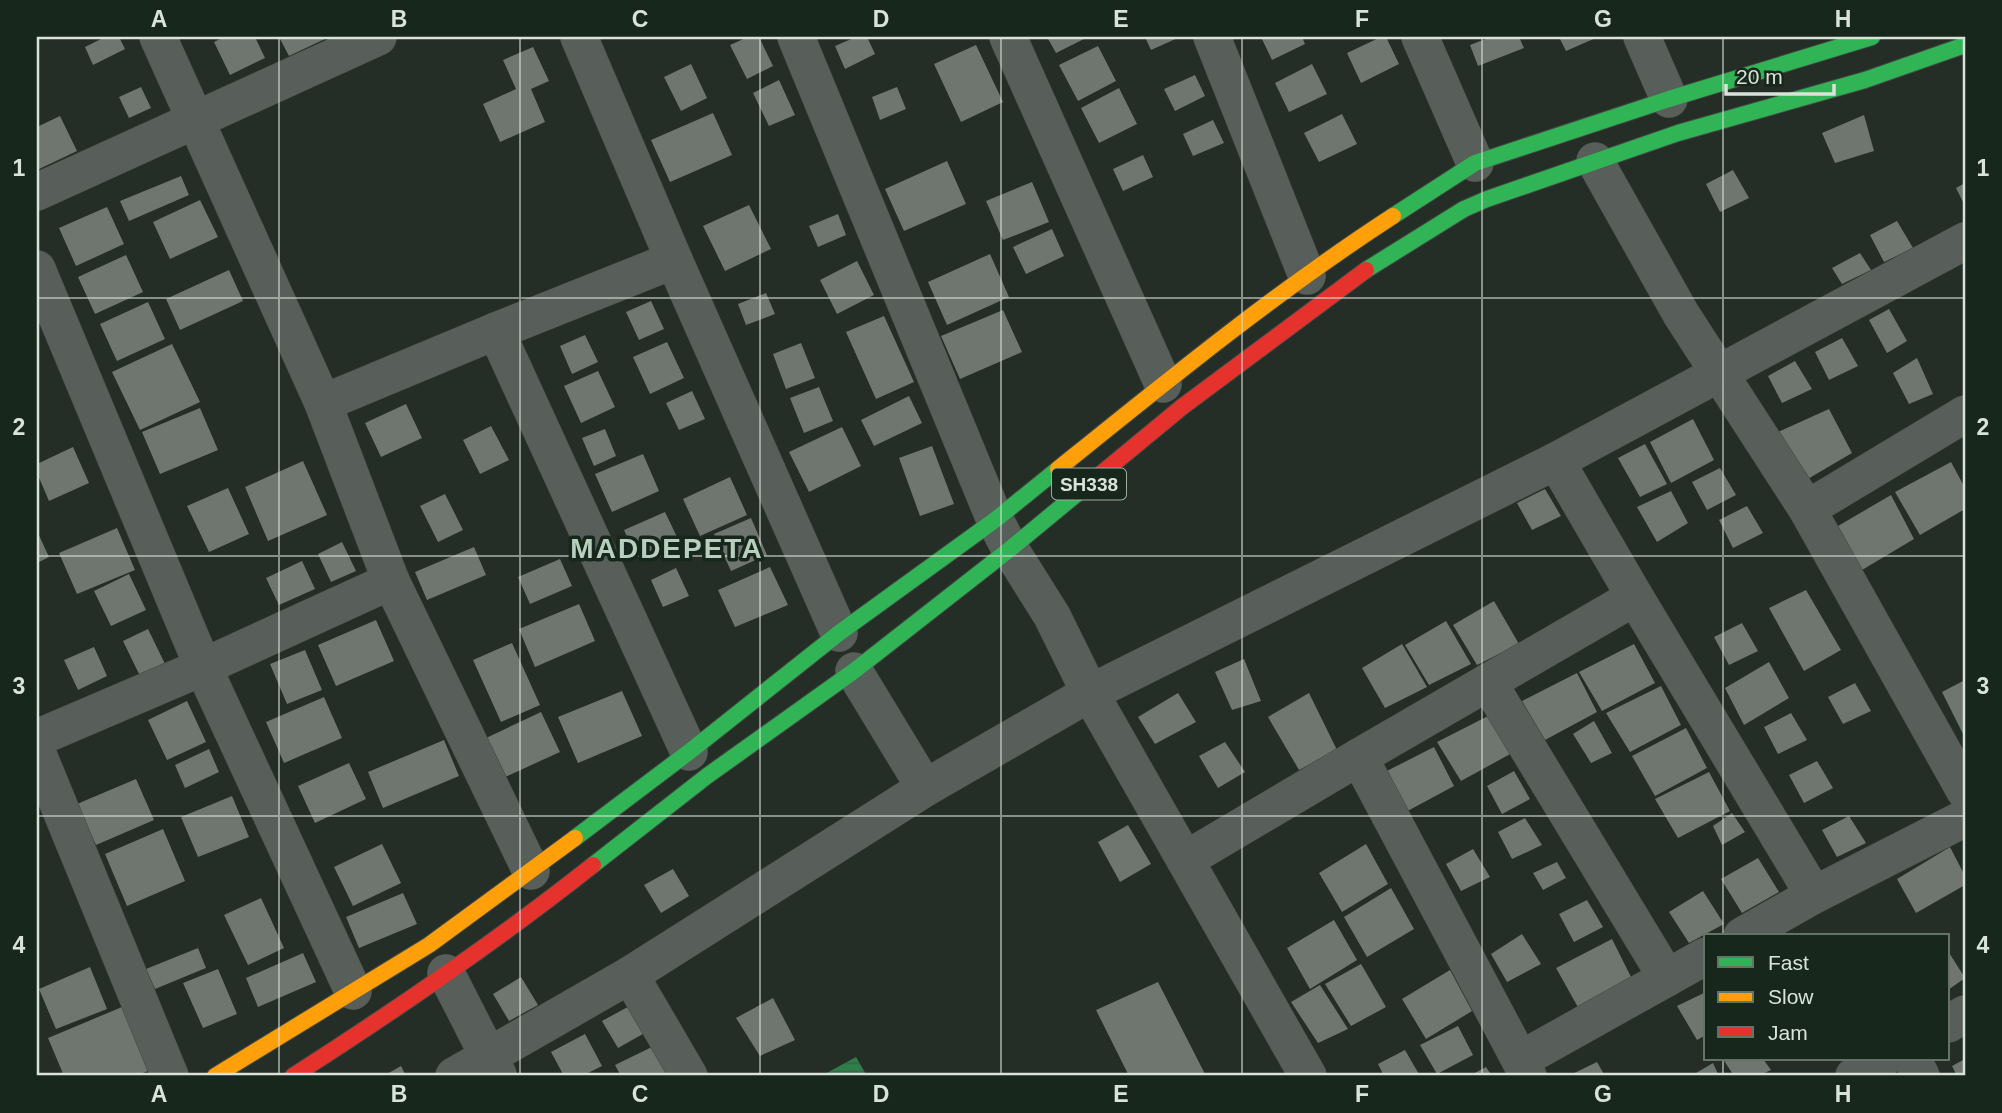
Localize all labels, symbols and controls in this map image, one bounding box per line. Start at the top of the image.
text: A [151,6,167,32]
text: B [391,6,407,32]
text: C [632,6,648,32]
text: D [873,6,889,32]
text: E [1113,6,1129,32]
text: F [1355,6,1369,32]
text: G [1594,6,1612,32]
text: H [1835,6,1851,32]
scale bar [1726,52,1834,96]
text: 20 m [1736,65,1783,88]
text: 1 [13,155,26,181]
text: 1 [1977,155,1990,181]
text: 2 [13,414,25,440]
text: 2 [1977,414,1989,440]
road number: SH338 [1052,468,1126,499]
district label: MADDEPETA [570,533,764,564]
text: 3 [13,673,25,699]
text: 3 [1977,673,1989,699]
text: 4 [13,932,26,958]
text: 4 [1977,932,1990,958]
legend [1704,934,1950,1060]
text: Fast [1768,951,1809,974]
text: Slow [1768,985,1814,1008]
text: Jam [1768,1021,1808,1044]
text: A [151,1081,167,1107]
text: B [391,1081,407,1107]
text: C [632,1081,648,1107]
text: D [873,1081,889,1107]
text: E [1113,1081,1129,1107]
text: F [1355,1081,1369,1107]
text: G [1594,1081,1612,1107]
text: H [1835,1081,1851,1107]

